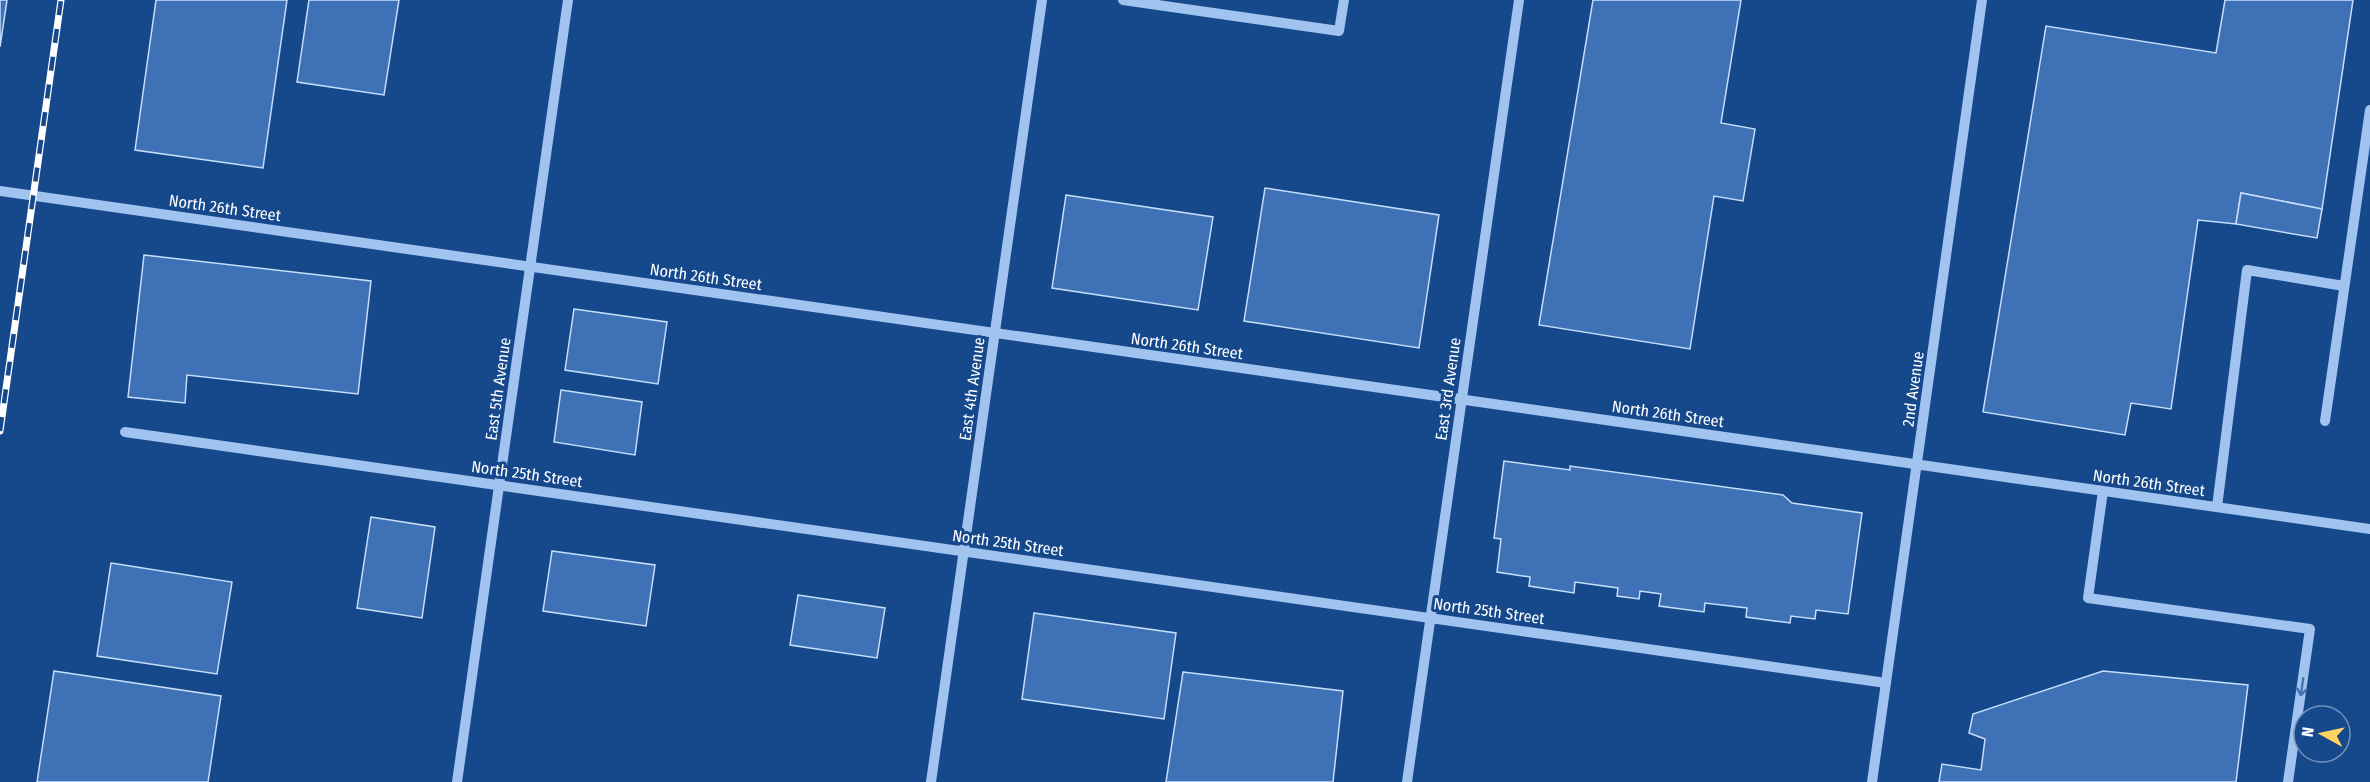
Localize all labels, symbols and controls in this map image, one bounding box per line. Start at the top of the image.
street label: North 26th Street [168,191,283,225]
street label: North 26th Street [649,260,764,294]
street label: North 26th Street [1130,329,1245,363]
street label: East 5th Avenue [481,336,515,442]
street label: East 4th Avenue [955,336,989,442]
street label: East 3rd Avenue [1431,336,1465,442]
street label: 2nd Avenue [1898,350,1928,428]
street label: North 26th Street [1611,397,1726,431]
street label: North 25th Street [470,457,585,491]
street label: North 26th Street [2092,466,2207,500]
street label: North 25th Street [951,526,1066,560]
street label: North 25th Street [1432,594,1547,628]
one-way arrow [2296,676,2307,696]
north arrow [2292,704,2352,764]
text: N [2298,726,2318,738]

